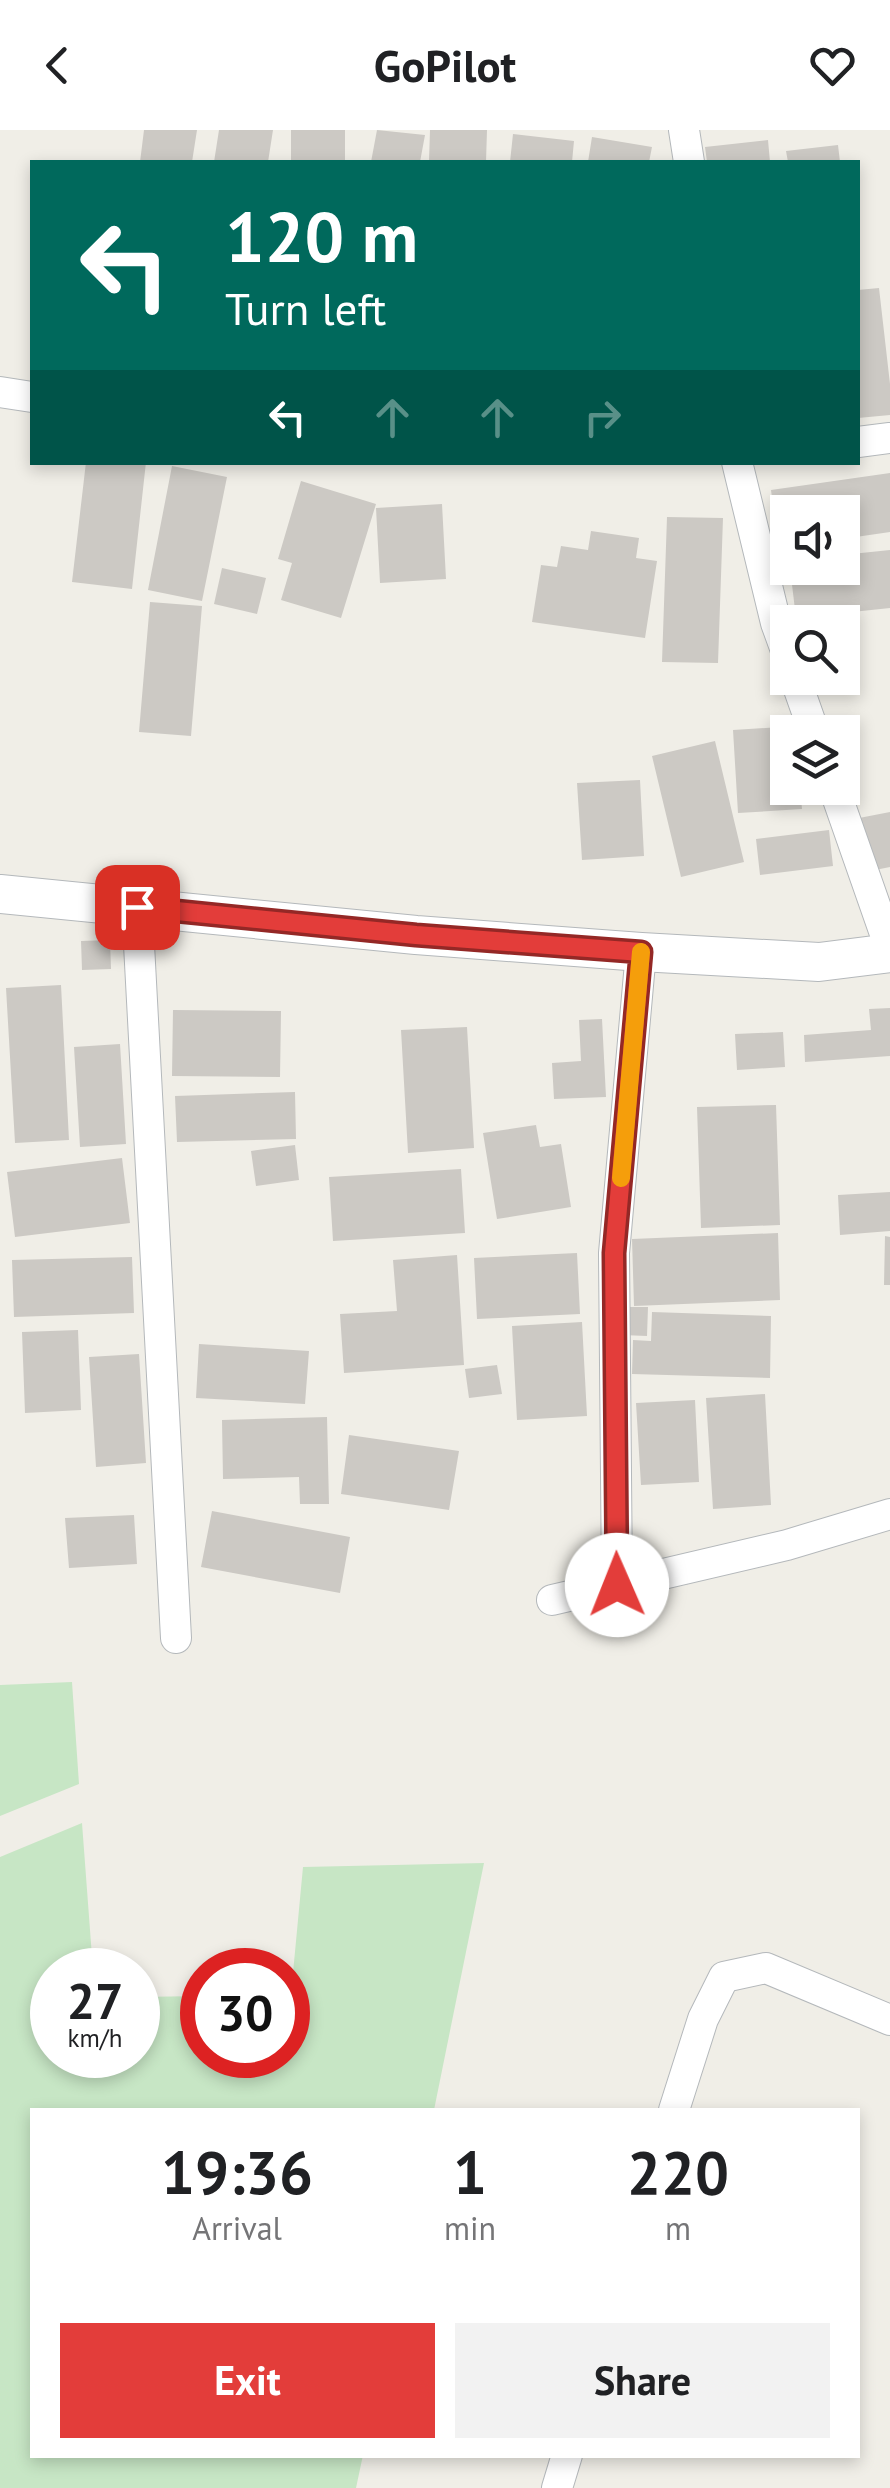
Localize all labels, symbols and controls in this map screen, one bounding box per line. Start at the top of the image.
text: GoPilot [374,36,516,94]
icon: back [30,38,85,93]
icon: heart [805,38,860,93]
text: 120 m [225,191,418,281]
icon: left [60,200,190,330]
text: Turn left [225,279,386,337]
icon: left [260,390,315,445]
icon: ahead [365,390,420,445]
icon: ahead [470,390,525,445]
icon: right [575,390,630,445]
map controls [770,495,860,805]
button: sound [770,495,860,585]
button: search [770,605,860,695]
button: layers [770,715,860,805]
pin [95,865,180,950]
icon: arrive [110,880,165,935]
position arrow [565,1533,669,1637]
speed limit sign: 30 [180,1948,310,2078]
text: 27 [67,1968,123,2033]
text: km/h [68,2022,122,2054]
text: 19:36 [161,2133,313,2211]
text: 1 [453,2133,487,2211]
text: 220 [627,2133,729,2211]
text: Arrival [192,2207,282,2249]
text: min [444,2207,496,2249]
text: m [665,2207,691,2249]
button: Exit [60,2323,435,2438]
button: Share [455,2323,830,2438]

